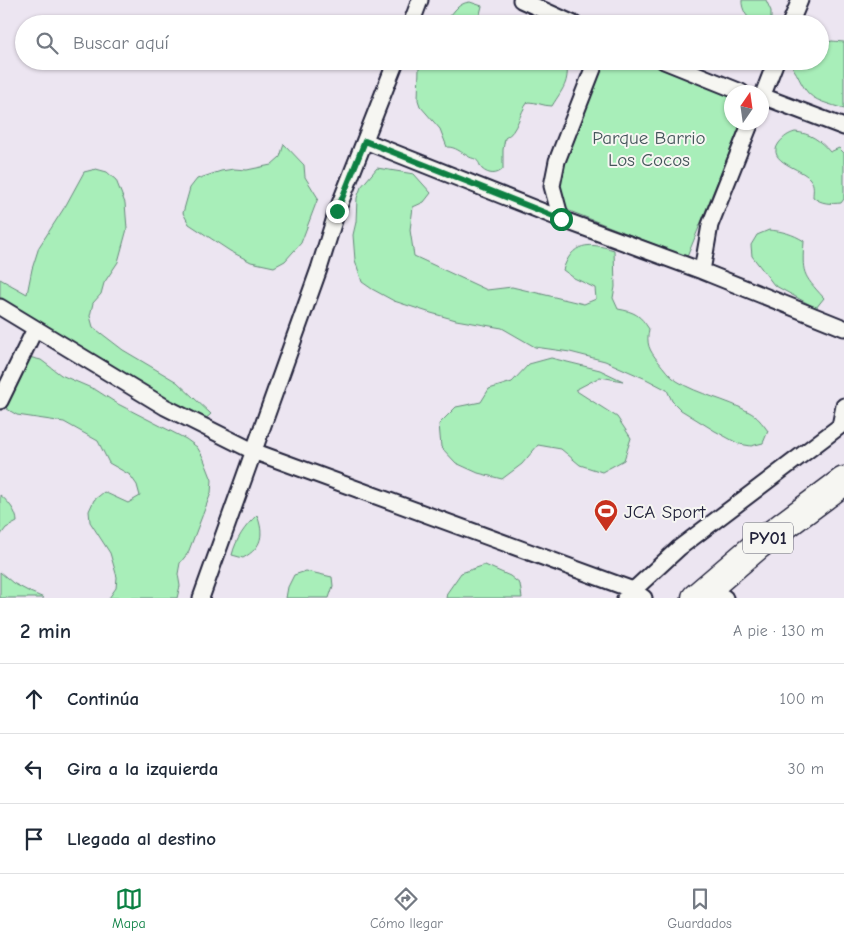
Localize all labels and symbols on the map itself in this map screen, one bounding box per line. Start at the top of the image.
north arrow [724,85,769,130]
park label: Parque Barrio Los Cocos [592,127,706,171]
route end [326,200,349,223]
route start [550,208,573,231]
sports icon: JCA Sport [593,498,619,532]
place label: JCA Sport [624,501,706,523]
road number: PY01 [743,522,793,554]

